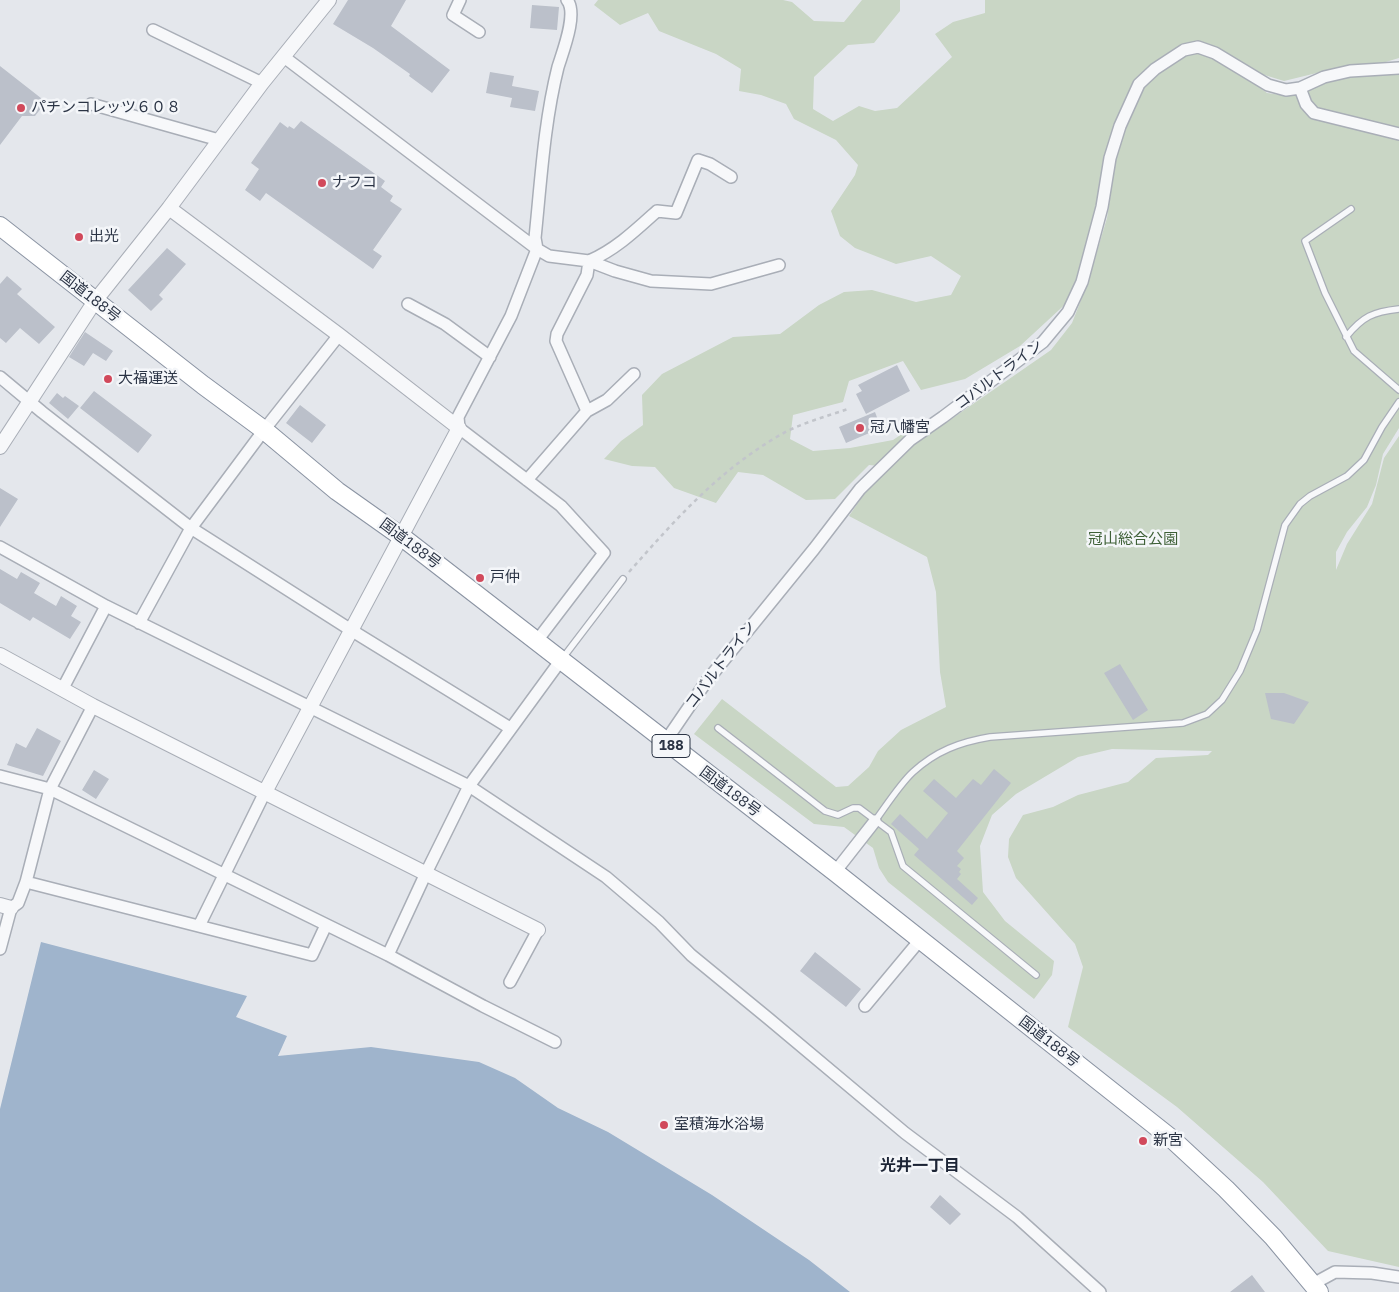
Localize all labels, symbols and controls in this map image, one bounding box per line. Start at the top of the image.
place label: パチンコレッツ６０８ [31,99,181,117]
marker: パチンコレッツ６０８ [15,102,27,114]
place label: ナフコ [332,174,377,192]
marker: ナフコ [316,177,328,189]
place label: 出光 [89,228,119,246]
marker: 出光 [73,231,85,243]
street label: 国道188号 [56,268,124,326]
street label: コバルトライン [952,336,1046,414]
place label: 大福運送 [118,370,178,388]
marker: 大福運送 [102,373,114,385]
place label: 冠八幡宮 [870,419,930,437]
marker: 冠八幡宮 [854,422,866,434]
street label: 国道188号 [376,515,444,573]
park label: 冠山総合公園 [1088,531,1178,549]
place label: 戸仲 [490,569,520,587]
marker: 戸仲 [474,572,486,584]
street label: コバルトライン [682,618,760,712]
road number: 188 [652,734,690,758]
street label: 国道188号 [696,763,764,821]
street label: 国道188号 [1015,1013,1083,1071]
place label: 室積海水浴場 [674,1116,764,1134]
marker: 室積海水浴場 [658,1119,670,1131]
place label: 新宮 [1153,1132,1183,1150]
marker: 新宮 [1137,1135,1149,1147]
district label: 光井一丁目 [880,1156,960,1176]

